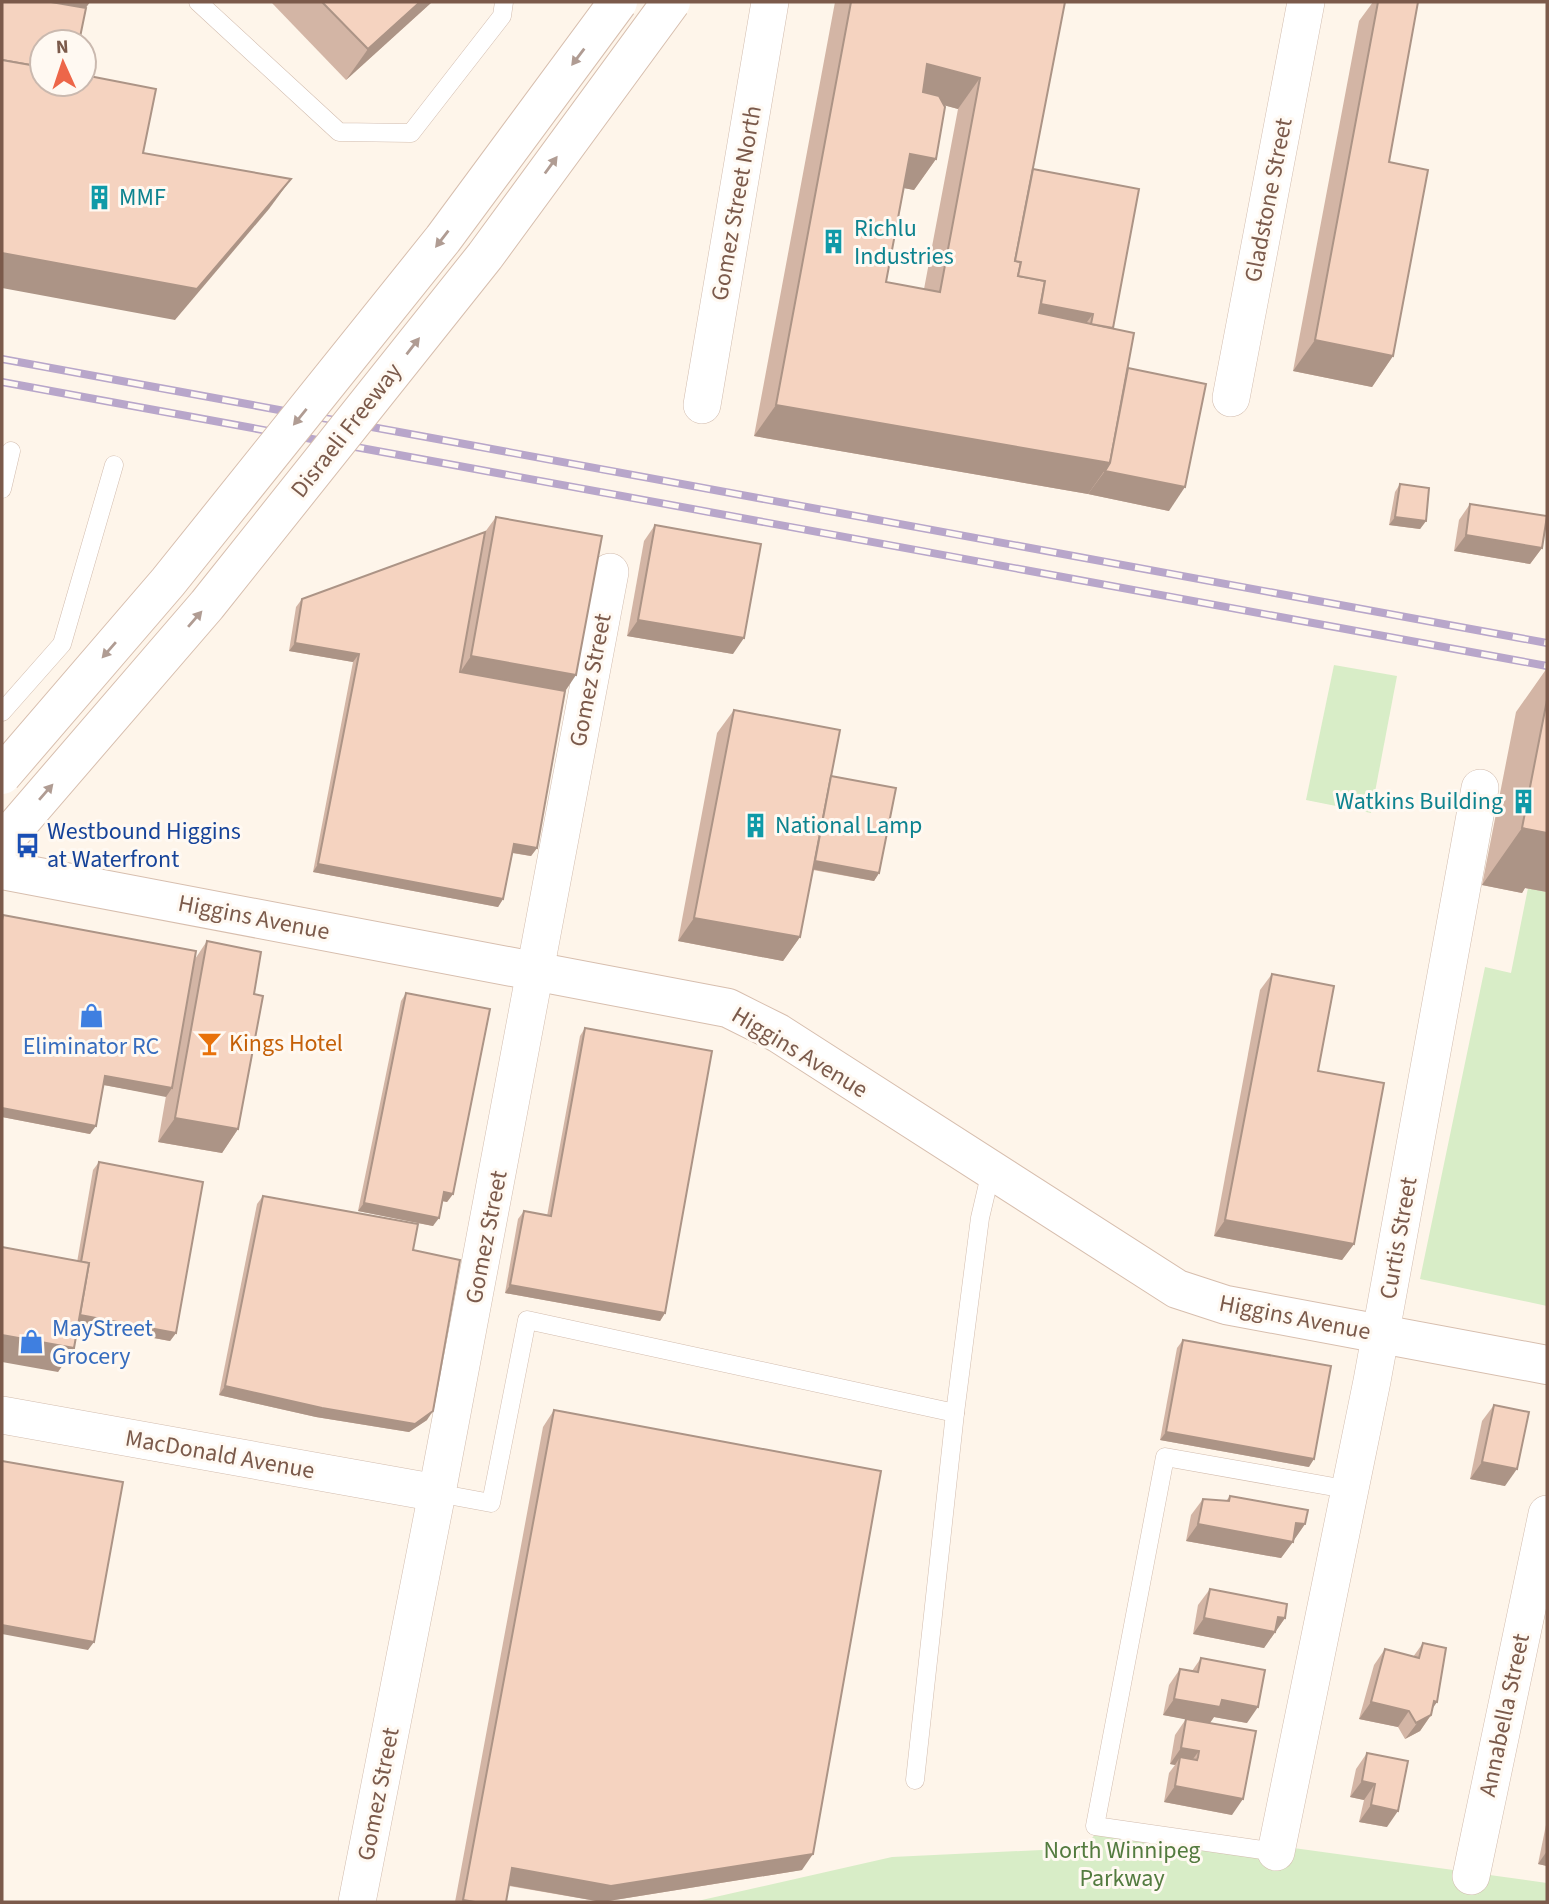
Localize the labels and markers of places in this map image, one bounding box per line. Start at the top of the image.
place label: MMF [119,180,166,215]
building icon: MMF [85,183,113,211]
place label: Richlu Industries [854,211,954,274]
building icon: Richlu Industries [820,228,848,256]
place label: Watkins Building [1335,784,1503,819]
building icon: Watkins Building [1509,787,1537,815]
place label: National Lamp [775,808,922,843]
building icon: National Lamp [741,811,769,839]
place label: Westbound Higgins at Waterfront [47,814,241,877]
bus stop icon: Westbound Higgins at Waterfront [13,831,41,859]
shop icon: Eliminator RC [77,1001,105,1029]
place label: Kings Hotel [229,1026,343,1061]
place label: Eliminator RC [23,1029,159,1064]
bar icon: Kings Hotel [195,1029,223,1057]
place label: MayStreet Grocery [52,1311,153,1374]
shop icon: MayStreet Grocery [18,1328,46,1356]

